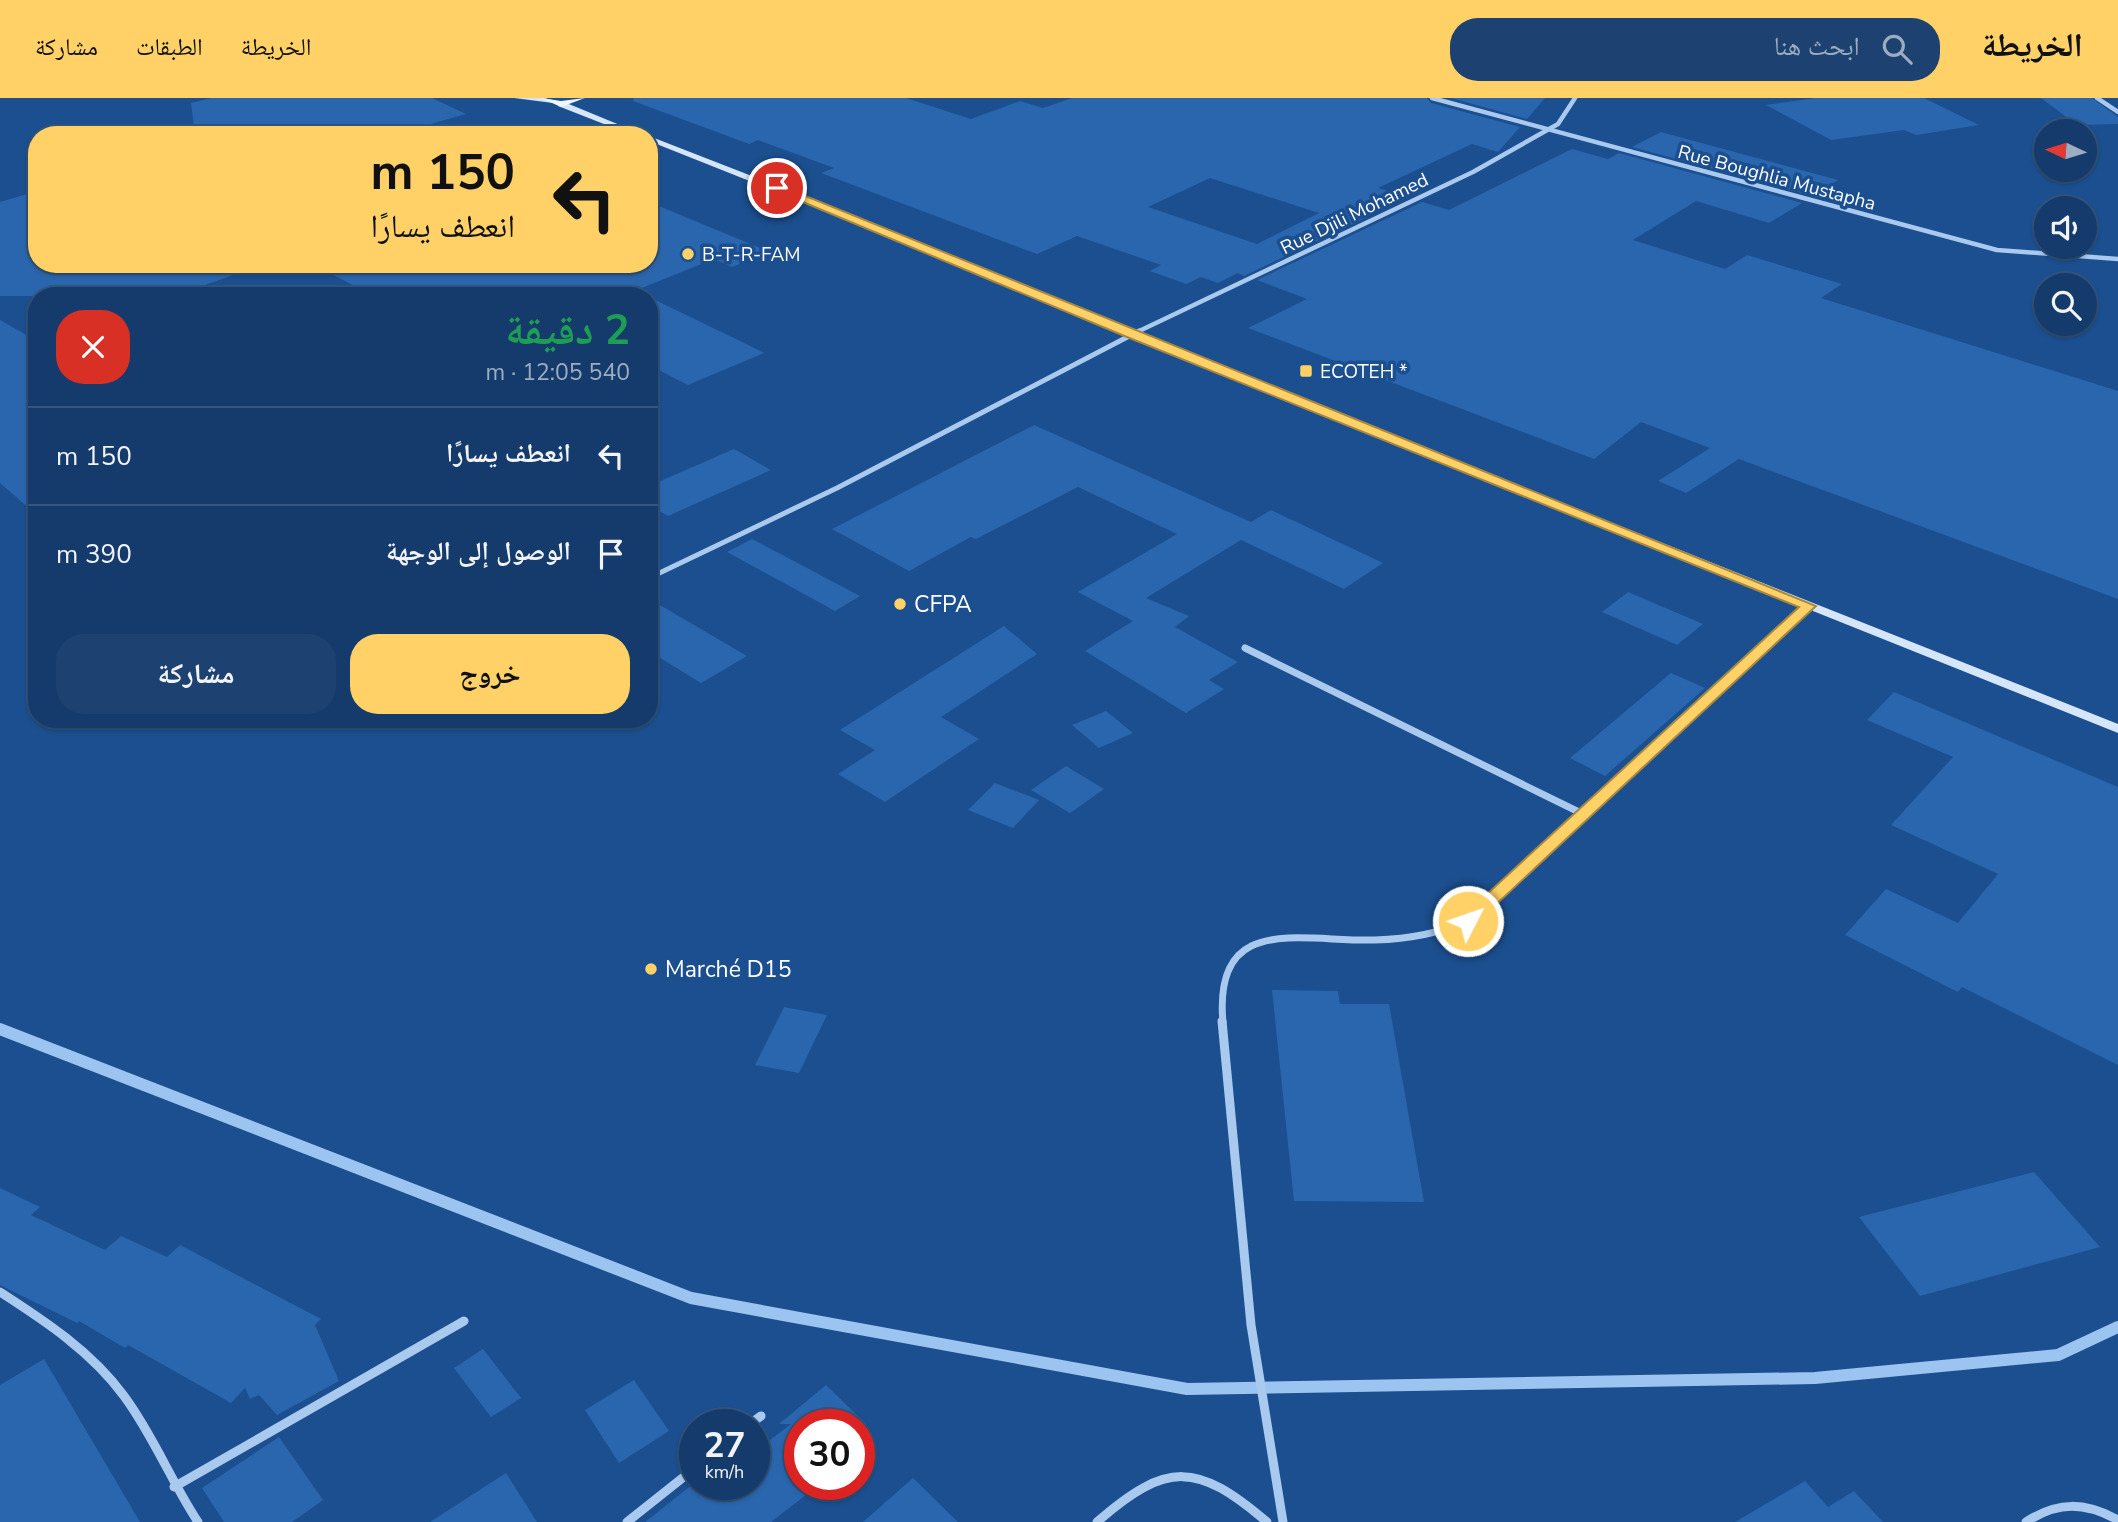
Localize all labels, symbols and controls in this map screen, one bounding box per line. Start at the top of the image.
search box [1450,18,1940,81]
text: الخريطة [1982,23,2083,68]
text: ابحث هنا [1774,29,1860,64]
icon: search [1878,30,1916,68]
text: مشاركة [35,31,98,63]
text: الطبقات [136,31,203,63]
text: الخريطة [241,31,311,63]
north arrow [2034,119,2096,182]
map controls [2034,119,2097,336]
text: 150 m [371,139,515,206]
street label: Rue Boughlia Mustapha [1675,139,1879,217]
icon: left [539,154,630,245]
pin [747,158,807,218]
street label: Rue Djili Mohamed [1276,167,1433,261]
icon: arrive [758,169,796,207]
button: sound [2034,196,2097,259]
text: انعطف يسارًا [371,205,515,248]
place label: B-T-R-FAM [702,242,801,268]
marker: B-T-R-FAM [680,246,696,262]
button: search [2034,273,2097,336]
text: 2 دقيقة [505,302,630,359]
button: close [56,310,130,384]
text: 540 m · 12:05 [485,357,630,388]
place label: ECOTEH * [1320,359,1408,385]
marker: ECOTEH * [1298,363,1314,379]
text: انعطف يسارًا [446,436,571,471]
icon: left [592,437,630,475]
text: 150 m [56,439,132,474]
text: الوصول إلى الوجهة [386,534,571,569]
icon: arrive [592,535,630,573]
text: 390 m [56,537,132,572]
place label: CFPA [914,589,972,620]
marker: CFPA [892,596,908,612]
button: مشاركة [56,634,336,714]
button: خروج [350,634,630,714]
position arrow [1431,884,1505,958]
place label: Marché D15 [665,954,791,985]
marker: Marché D15 [643,961,659,977]
speed limit sign: 30 [784,1409,875,1500]
text: 27 [703,1422,746,1469]
text: km/h [705,1460,744,1484]

